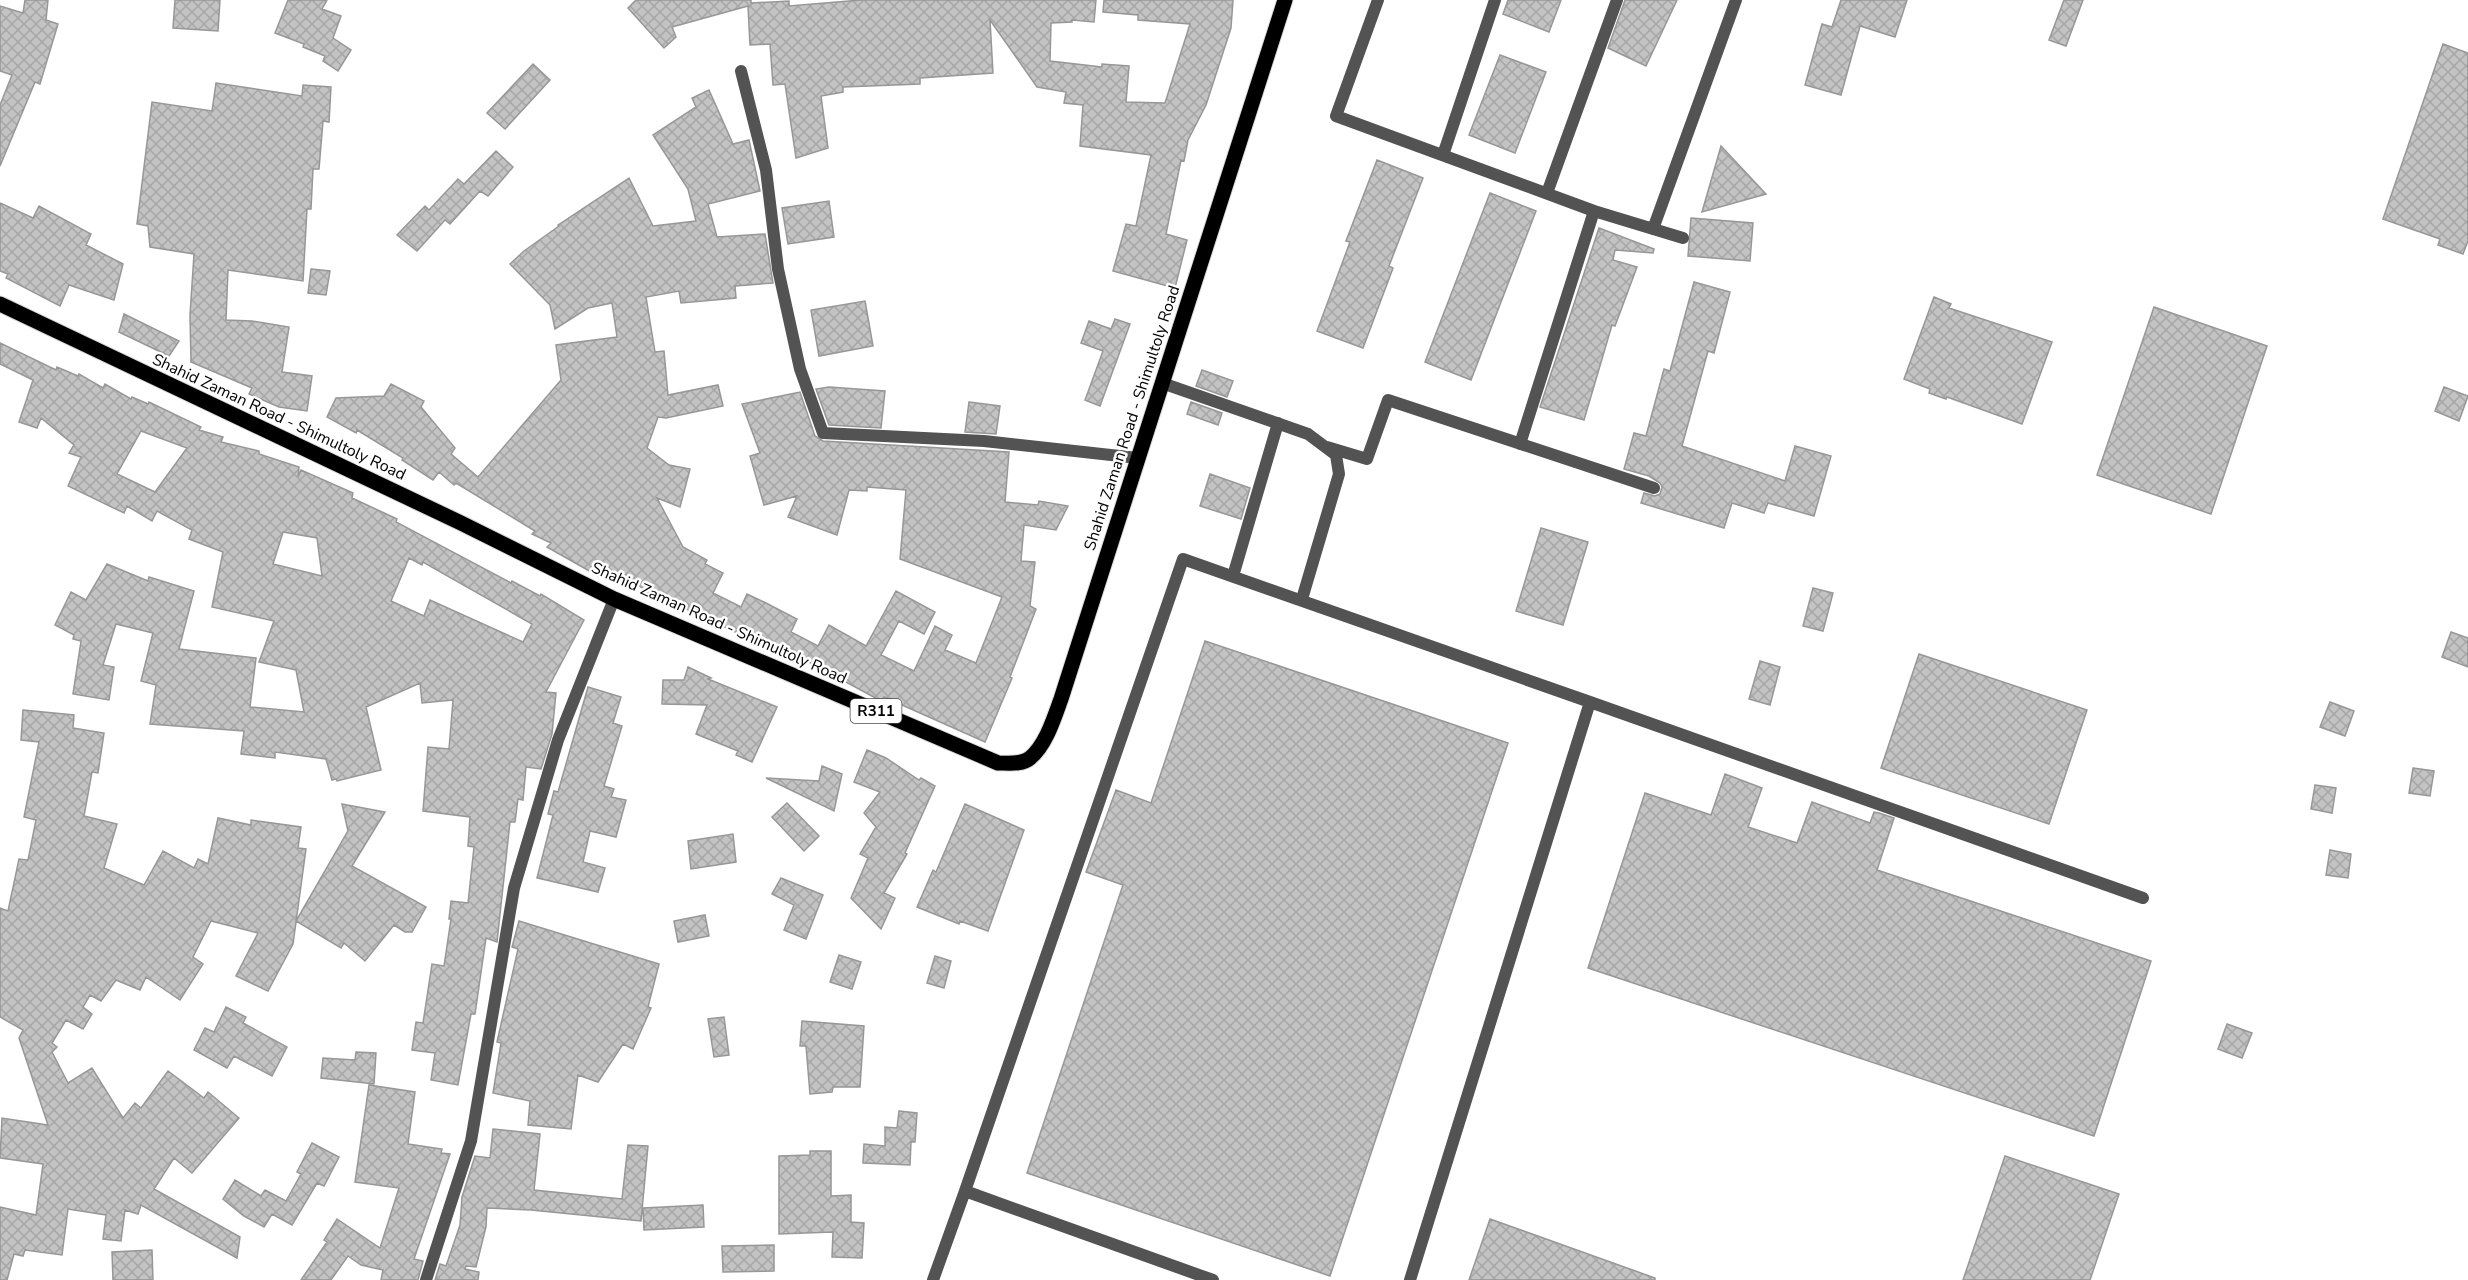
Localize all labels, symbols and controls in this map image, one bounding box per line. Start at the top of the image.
street label: Shahid Zaman Road - Shimultoly Road [1079,283,1185,553]
street label: Shahid Zaman Road - Shimultoly Road [149,348,409,486]
street label: Shahid Zaman Road - Shimultoly Road [588,557,850,689]
road number: R311 [850,699,902,723]

